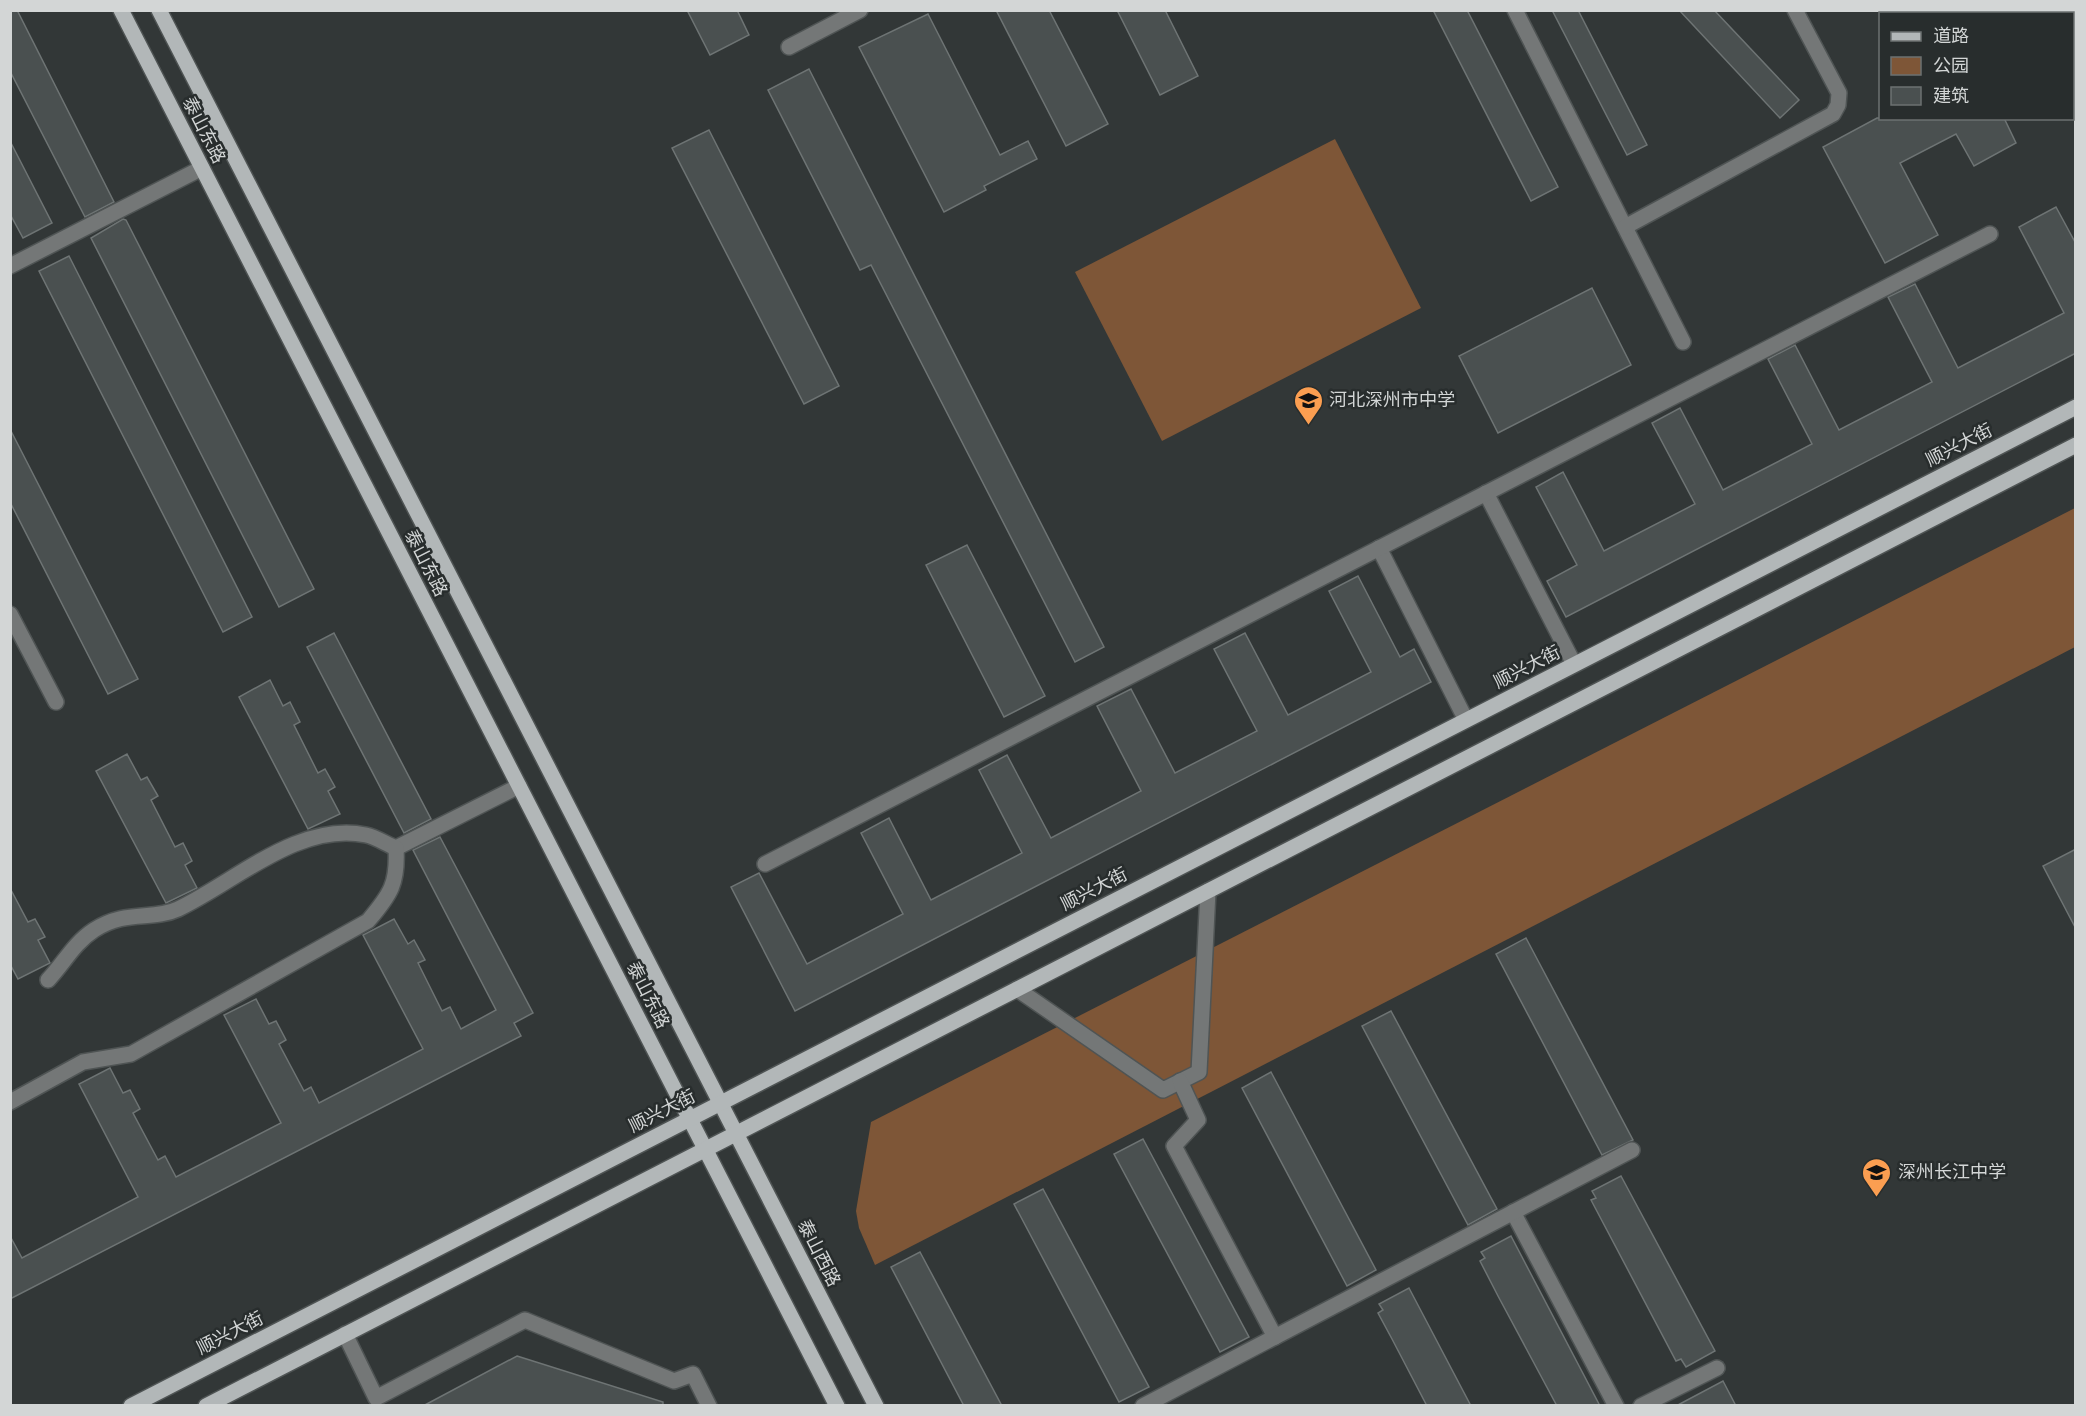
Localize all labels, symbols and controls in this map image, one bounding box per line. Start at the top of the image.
legend [1879,12,2074,120]
text: 道路 [1933,25,1969,47]
text: 公园 [1933,55,1969,77]
text: 建筑 [1933,85,1969,107]
street label: 泰山东路 [178,93,230,167]
school or university icon: 河北深州市中学 [1292,384,1324,426]
place label: 河北深州市中学 [1329,389,1455,411]
street label: 顺兴大街 [1922,419,1996,471]
street label: 泰山东路 [400,526,452,600]
street label: 顺兴大街 [1490,641,1564,693]
street label: 顺兴大街 [1057,863,1131,915]
street label: 泰山东路 [622,958,674,1032]
street label: 顺兴大街 [625,1085,699,1137]
school or university icon: 深州长江中学 [1861,1156,1893,1198]
place label: 深州长江中学 [1898,1161,2006,1183]
street label: 泰山西路 [793,1216,845,1290]
street label: 顺兴大街 [193,1307,267,1359]

